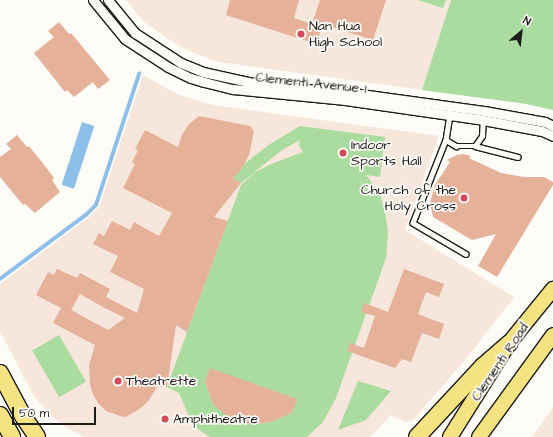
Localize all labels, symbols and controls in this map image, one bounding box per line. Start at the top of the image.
north arrow [501,12,541,52]
text: N [520,13,533,29]
place label: Nan Hua High School [309,18,382,50]
marker: Nan Hua High School [296,29,306,39]
street label: Clementi Avenue 1 [255,69,367,97]
place label: Indoor Sports Hall [351,137,422,170]
marker: Indoor Sports Hall [338,148,348,158]
place label: Church of the Holy Cross [361,182,456,214]
marker: Church of the Holy Cross [459,193,469,203]
street label: Clementi Road [468,320,532,404]
place label: Theatrette [126,373,196,389]
marker: Theatrette [113,376,123,386]
scale bar [14,399,98,425]
text: 50 m [19,405,49,422]
place label: Amphitheatre [173,411,258,427]
marker: Amphitheatre [160,414,170,424]

